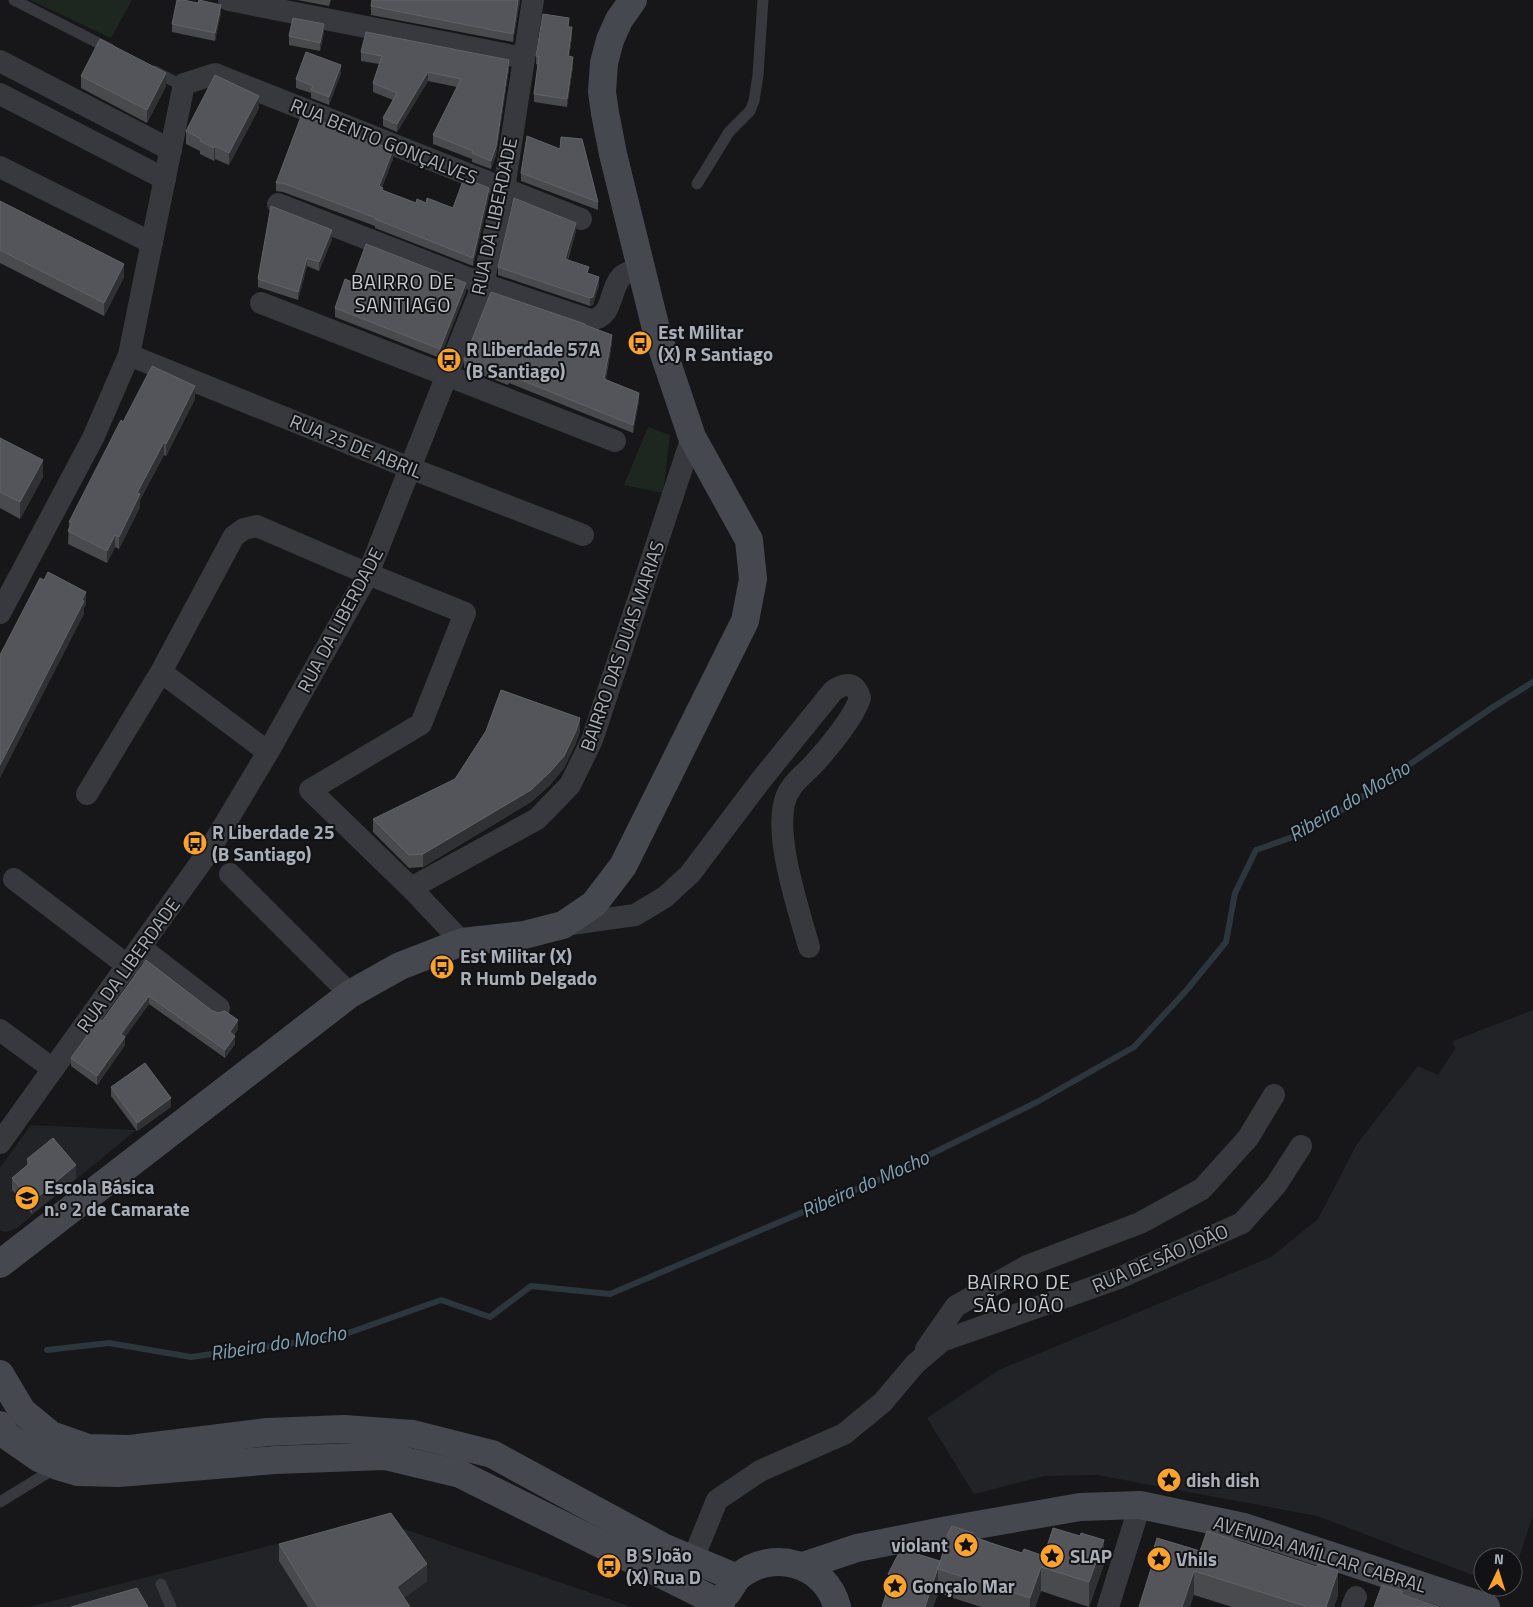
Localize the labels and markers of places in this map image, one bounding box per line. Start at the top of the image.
place label: Est Militar (X) R Santiago [658,317,773,368]
bus stop icon: Est Militar (X) R Santiago [627,330,653,356]
place label: R Liberdade 57A (B Santiago) [466,334,601,385]
bus stop icon: R Liberdade 57A (B Santiago) [436,347,462,373]
place label: R Liberdade 25 (B Santiago) [212,817,335,868]
bus stop icon: R Liberdade 25 (B Santiago) [182,830,208,856]
place label: Est Militar (X) R Humb Delgado [460,941,597,992]
bus stop icon: Est Militar (X) R Humb Delgado [429,954,455,980]
place label: Escola Básica n.º 2 de Camarate [44,1172,190,1223]
school or university icon: Escola Básica n.º 2 de Camarate [14,1185,40,1211]
place label: dish dish [1186,1465,1260,1494]
place icon: dish dish [1156,1467,1182,1493]
place label: violant [891,1530,948,1559]
place icon: violant [953,1532,979,1558]
place label: B S João (X) Rua D [626,1540,701,1591]
place label: SLAP [1070,1541,1112,1570]
place icon: SLAP [1039,1543,1065,1569]
place label: Vhils [1176,1544,1217,1573]
place icon: Vhils [1146,1546,1172,1572]
bus stop icon: B S João (X) Rua D [596,1553,622,1579]
place label: Gonçalo Mar [912,1571,1015,1600]
place icon: Gonçalo Mar [882,1573,908,1599]

